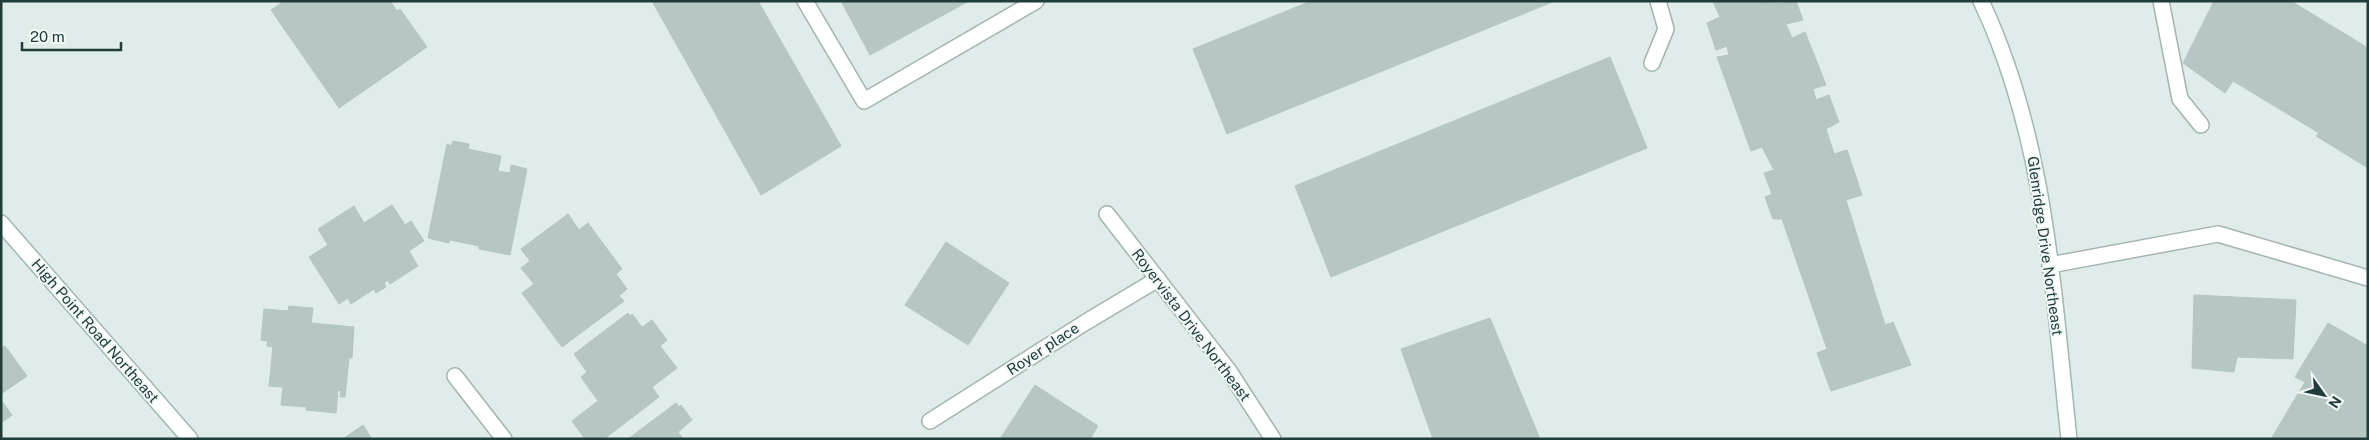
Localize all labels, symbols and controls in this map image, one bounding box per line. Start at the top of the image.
scale bar [22,20,121,52]
text: 20 m [30,28,65,45]
street label: Glenridge Drive Northeast [2024,155,2067,337]
street label: Royervista Drive Northeast [1129,245,1254,404]
street label: High Point Road Northeast [28,255,163,406]
street label: Royer place [1004,319,1082,378]
north arrow [2299,370,2349,420]
text: N [2325,393,2345,411]

